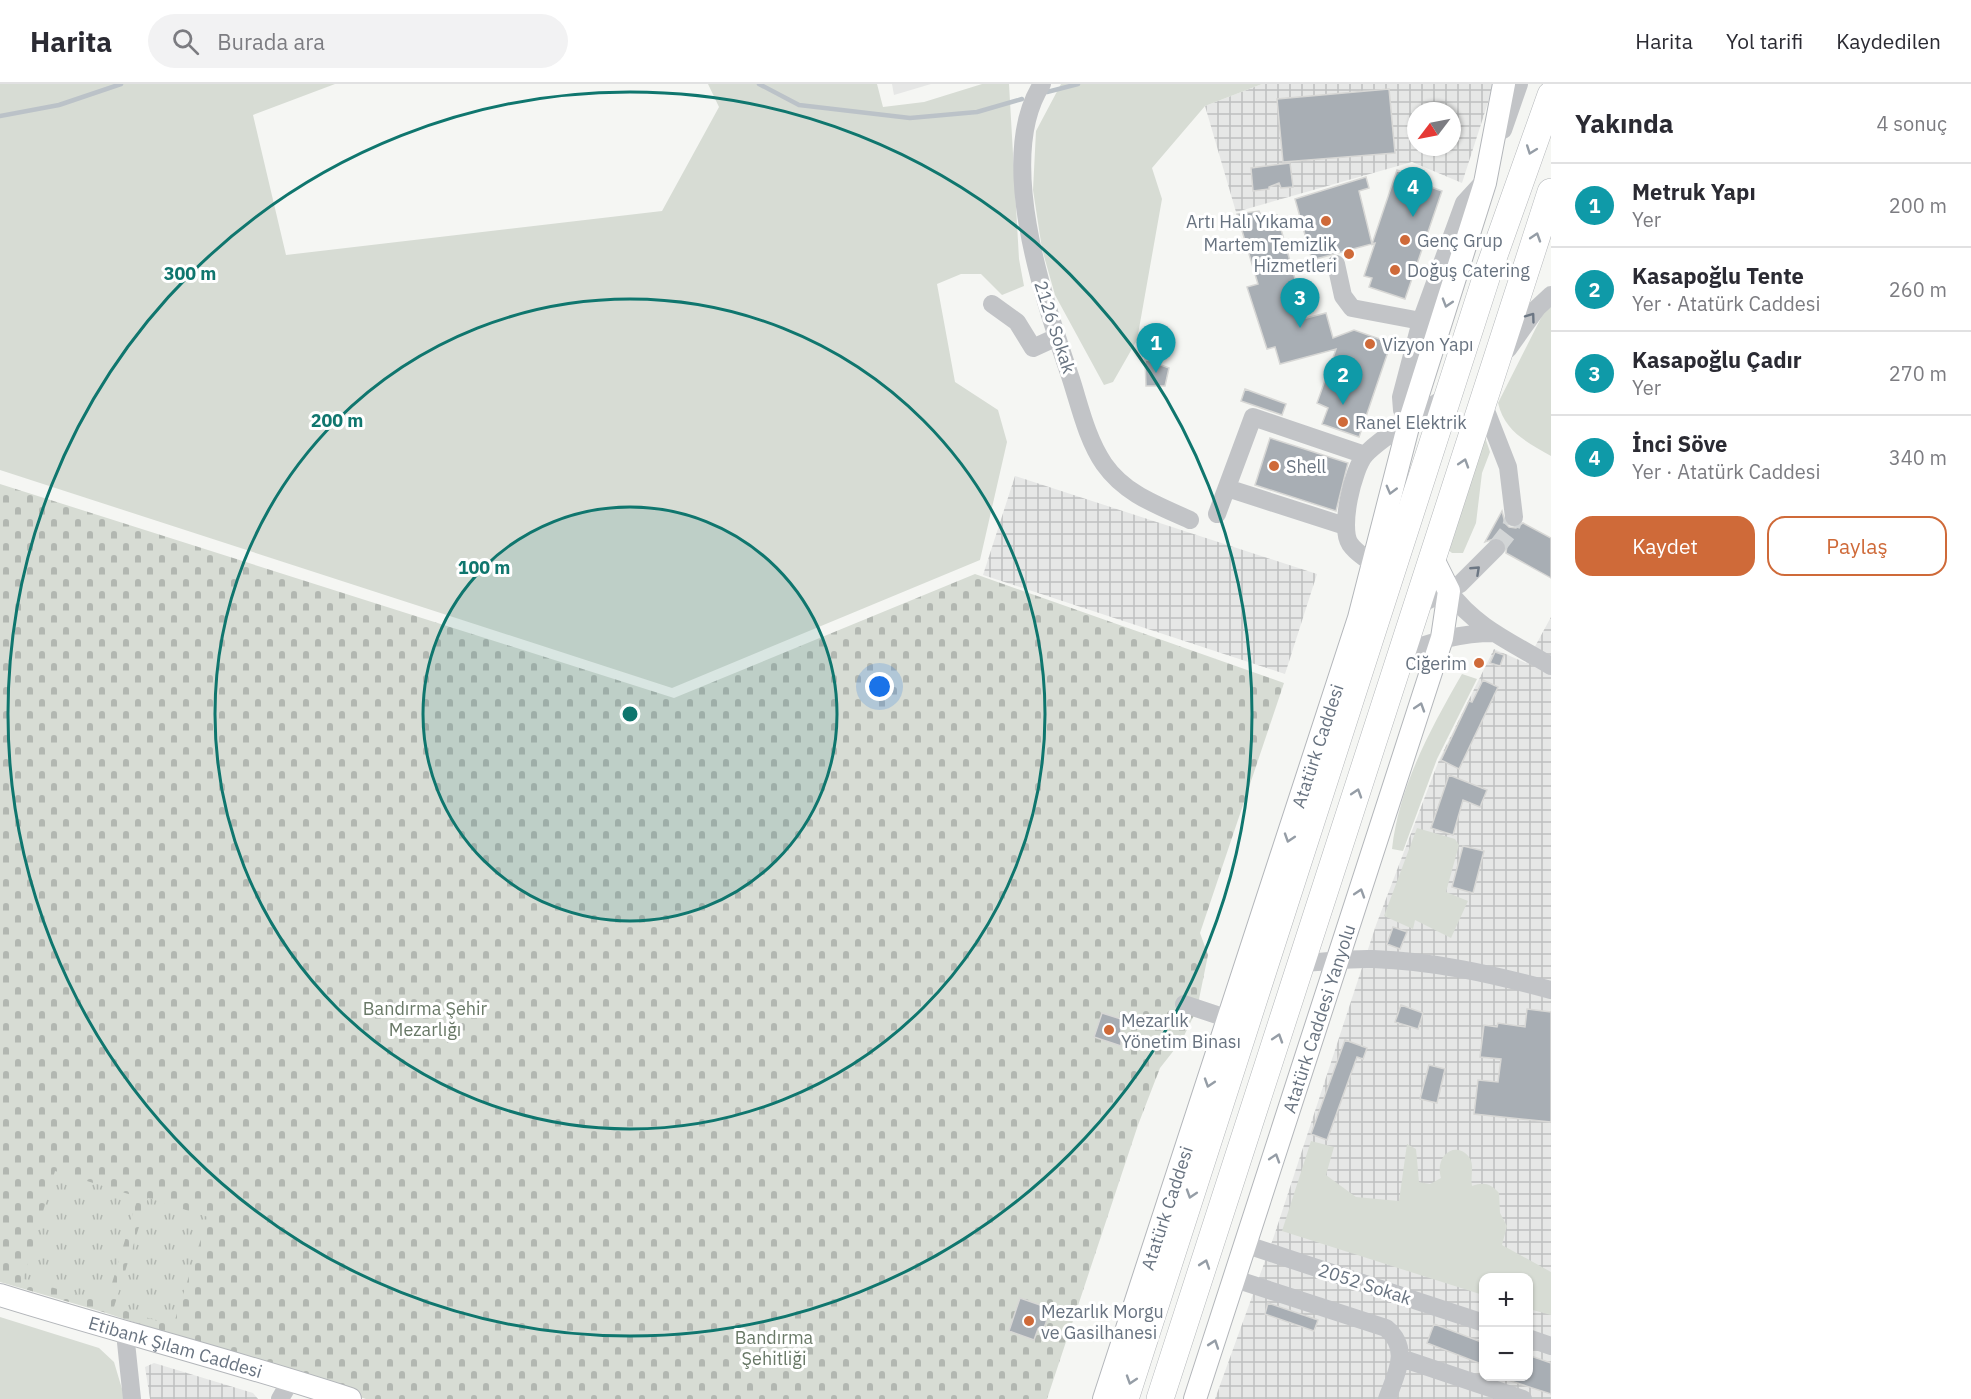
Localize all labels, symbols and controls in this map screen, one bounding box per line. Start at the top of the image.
search box [148,14,568,68]
text: Harita [30,23,112,60]
icon: search [169,25,202,58]
text: Burada ara [217,27,325,56]
text: Harita [1635,27,1693,55]
text: Yol tarifi [1726,27,1803,55]
text: Kaydedilen [1836,27,1941,55]
north arrow [1407,102,1461,156]
text: Yakında [1575,106,1674,140]
text: 4 sonuç [1877,110,1947,137]
one-way arrow [1526,145,1539,155]
pin: 4 [1394,168,1432,217]
text: Metruk Yapı [1632,177,1756,206]
text: 1 [1589,192,1601,219]
text: 200 m [1889,192,1947,219]
text: Yer [1632,206,1661,233]
place label: Artı Halı Yıkama [1186,210,1314,233]
marker: Artı Halı Yıkama [1319,214,1333,228]
place label: Genç Grup [1417,229,1503,252]
one-way arrow [1529,232,1542,243]
place label: Martem Temizlik Hizmetleri [1204,233,1338,277]
marker: Genç Grup [1398,233,1412,247]
marker: Martem Temizlik Hizmetleri [1342,247,1356,261]
place label: Doğuş Catering [1407,259,1530,282]
text: Kasapoğlu Tente [1632,261,1804,290]
text: 300 m [164,262,216,285]
marker: Doğuş Catering [1388,263,1402,277]
text: 2 [1589,276,1601,303]
text: 260 m [1889,276,1947,303]
street label: 2126 Sokak [1029,278,1081,377]
pin: 3 [1280,278,1320,328]
text: Yer · Atatürk Caddesi [1632,290,1821,317]
one-way arrow [1442,297,1454,308]
one-way arrow [1524,312,1535,323]
pin: 1 [1136,324,1176,373]
place label: Vizyon Yapı [1382,333,1474,356]
marker: Vizyon Yapı [1363,337,1377,351]
text: Kasapoğlu Çadır [1632,345,1802,374]
pin: 2 [1324,356,1362,405]
text: 3 [1589,360,1601,387]
text: 270 m [1889,360,1947,387]
text: Yer [1632,374,1661,401]
text: 200 m [311,409,363,432]
place label: Ranel Elektrik [1355,411,1467,434]
marker: Ranel Elektrik [1336,415,1350,429]
text: İnci Söve [1632,429,1727,458]
text: 4 [1589,444,1601,471]
text: 340 m [1889,444,1947,471]
place label: Shell [1286,455,1326,478]
one-way arrow [1456,458,1469,469]
text: Yer · Atatürk Caddesi [1632,458,1821,485]
marker: Shell [1267,459,1281,473]
one-way arrow [1386,485,1399,495]
button: Kaydet [1575,516,1755,576]
button: Paylaş [1767,516,1947,576]
text: 100 m [458,556,510,579]
one-way arrow [1470,566,1480,577]
place label: Ciğerim [1405,652,1467,675]
marker: Ciğerim [1472,656,1486,670]
your location [865,672,894,701]
street label: Atatürk Caddesi [1286,681,1348,811]
one-way arrow [1413,702,1425,713]
centre of rings [620,704,640,724]
one-way arrow [1350,788,1363,799]
one-way arrow [1283,832,1296,843]
one-way arrow [1353,888,1366,899]
street label: Atatürk Caddesi Yanyolu [1277,921,1360,1116]
park label: Bandırma Şehir Mezarlığı [363,997,488,1041]
place label: Mezarlık Yönetim Binası [1121,1009,1241,1053]
marker: Mezarlık Yönetim Binası [1102,1023,1116,1037]
one-way arrow [1271,1033,1283,1044]
one-way arrow [1203,1077,1216,1088]
street label: Atatürk Caddesi [1135,1143,1197,1273]
one-way arrow [1268,1153,1280,1164]
one-way arrow [1186,1188,1198,1199]
street label: 2052 Sokak [1316,1258,1415,1310]
one-way arrow [1198,1259,1211,1270]
map controls [1479,1273,1533,1381]
button: + [1479,1273,1533,1327]
place label: Mezarlık Morgu ve Gasilhanesi [1041,1300,1164,1344]
street label: Etibank Şılam Caddesi [86,1311,265,1383]
marker: Mezarlık Morgu ve Gasilhanesi [1022,1314,1036,1328]
park label: Bandırma Şehitliği [735,1326,814,1370]
button: − [1479,1327,1533,1381]
one-way arrow [1206,1339,1219,1350]
one-way arrow [1126,1374,1138,1385]

